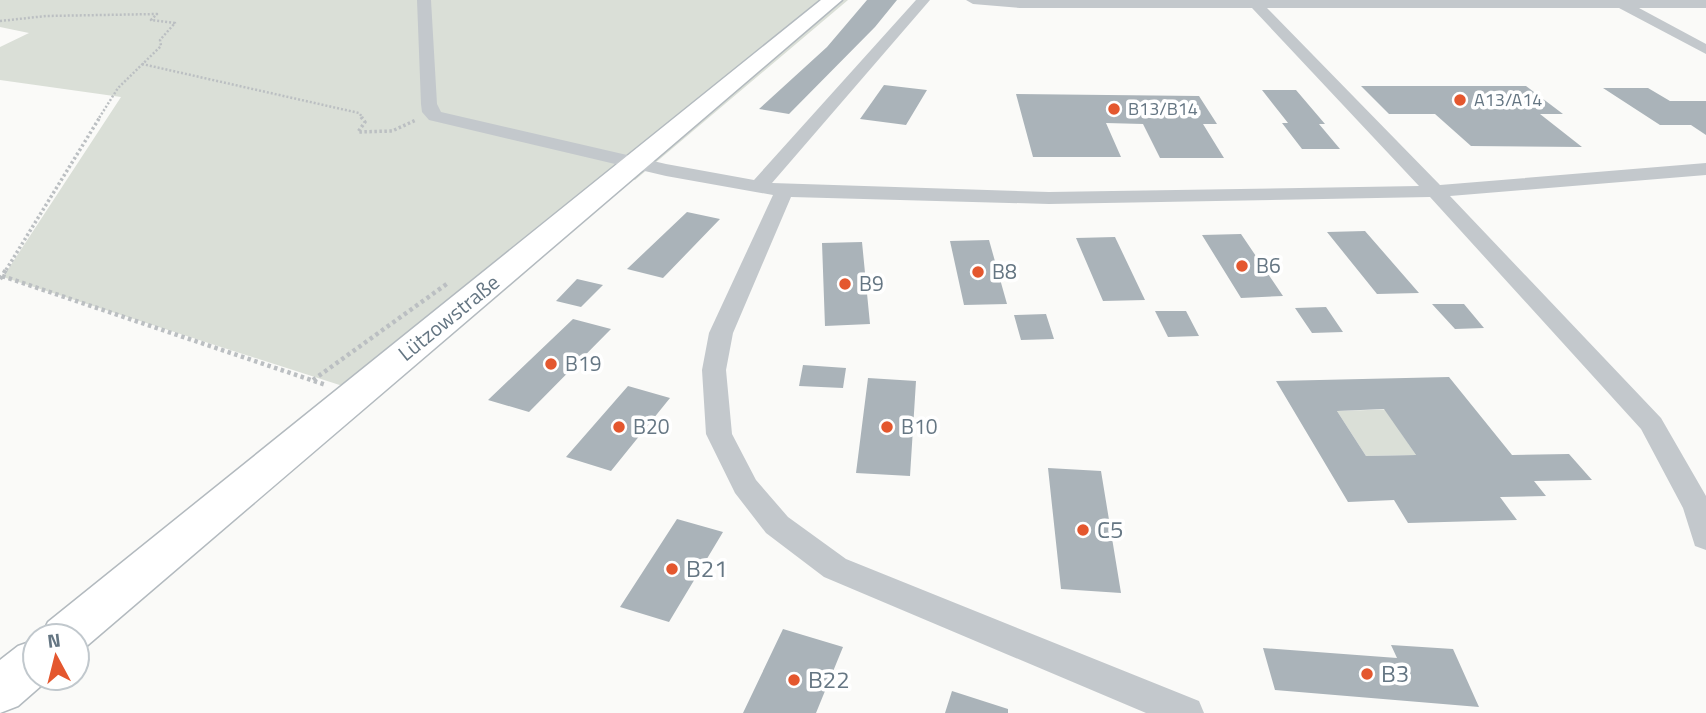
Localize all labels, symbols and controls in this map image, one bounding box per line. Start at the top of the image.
place label: A13/A14 [1474,86,1542,113]
marker: A13/A14 [1452,92,1468,108]
place label: B13/B14 [1128,95,1198,122]
marker: B13/B14 [1106,101,1122,117]
place label: B6 [1256,249,1281,281]
place label: B8 [992,255,1017,287]
marker: B6 [1234,258,1250,274]
marker: B8 [970,264,986,280]
street label: Lützowstraße [391,266,506,368]
place label: B9 [859,267,884,299]
marker: B9 [837,276,853,292]
place label: B19 [565,347,601,379]
marker: B19 [543,356,559,372]
place label: B20 [633,410,669,442]
place label: B10 [901,410,937,442]
marker: B20 [611,419,627,435]
marker: B10 [879,419,895,435]
place label: C5 [1097,511,1124,547]
marker: C5 [1075,522,1091,538]
place label: B21 [686,550,728,586]
marker: B21 [664,561,680,577]
north arrow [21,622,91,692]
text: N [46,624,62,655]
place label: B3 [1381,655,1409,691]
place label: B22 [808,661,850,697]
marker: B3 [1359,666,1375,682]
marker: B22 [786,672,802,688]

